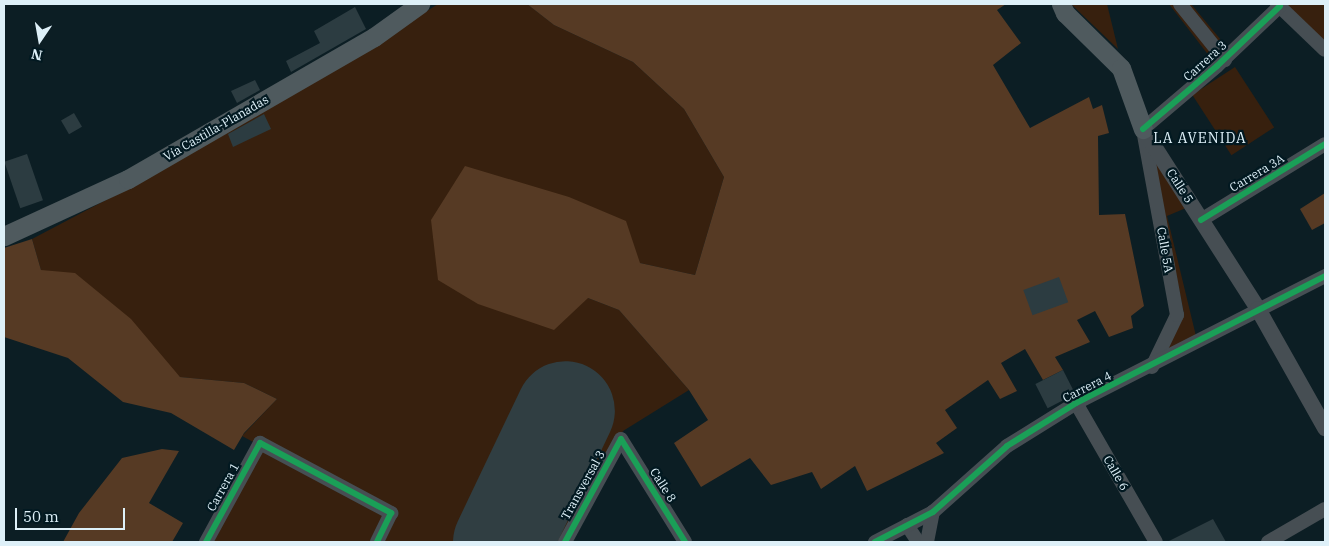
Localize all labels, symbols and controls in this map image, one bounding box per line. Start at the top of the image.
north arrow [15,15,65,65]
street label: Carrera 3 [1180,38,1230,84]
text: N [30,45,44,65]
street label: Vía Castilla-Planadas [161,92,271,164]
district label: LA AVENIDA [1152,130,1248,146]
street label: Carrera 3A [1227,151,1287,195]
street label: Calle 5 [1164,166,1196,206]
street label: Calle 5A [1154,226,1176,274]
street label: Carrera 4 [1060,369,1114,405]
street label: Transversal 3 [558,448,608,522]
street label: Calle 6 [1100,453,1132,493]
street label: Carrera 1 [204,460,242,514]
street label: Calle 8 [647,465,679,505]
scale bar [18,498,128,530]
text: 50 m [23,507,59,526]

